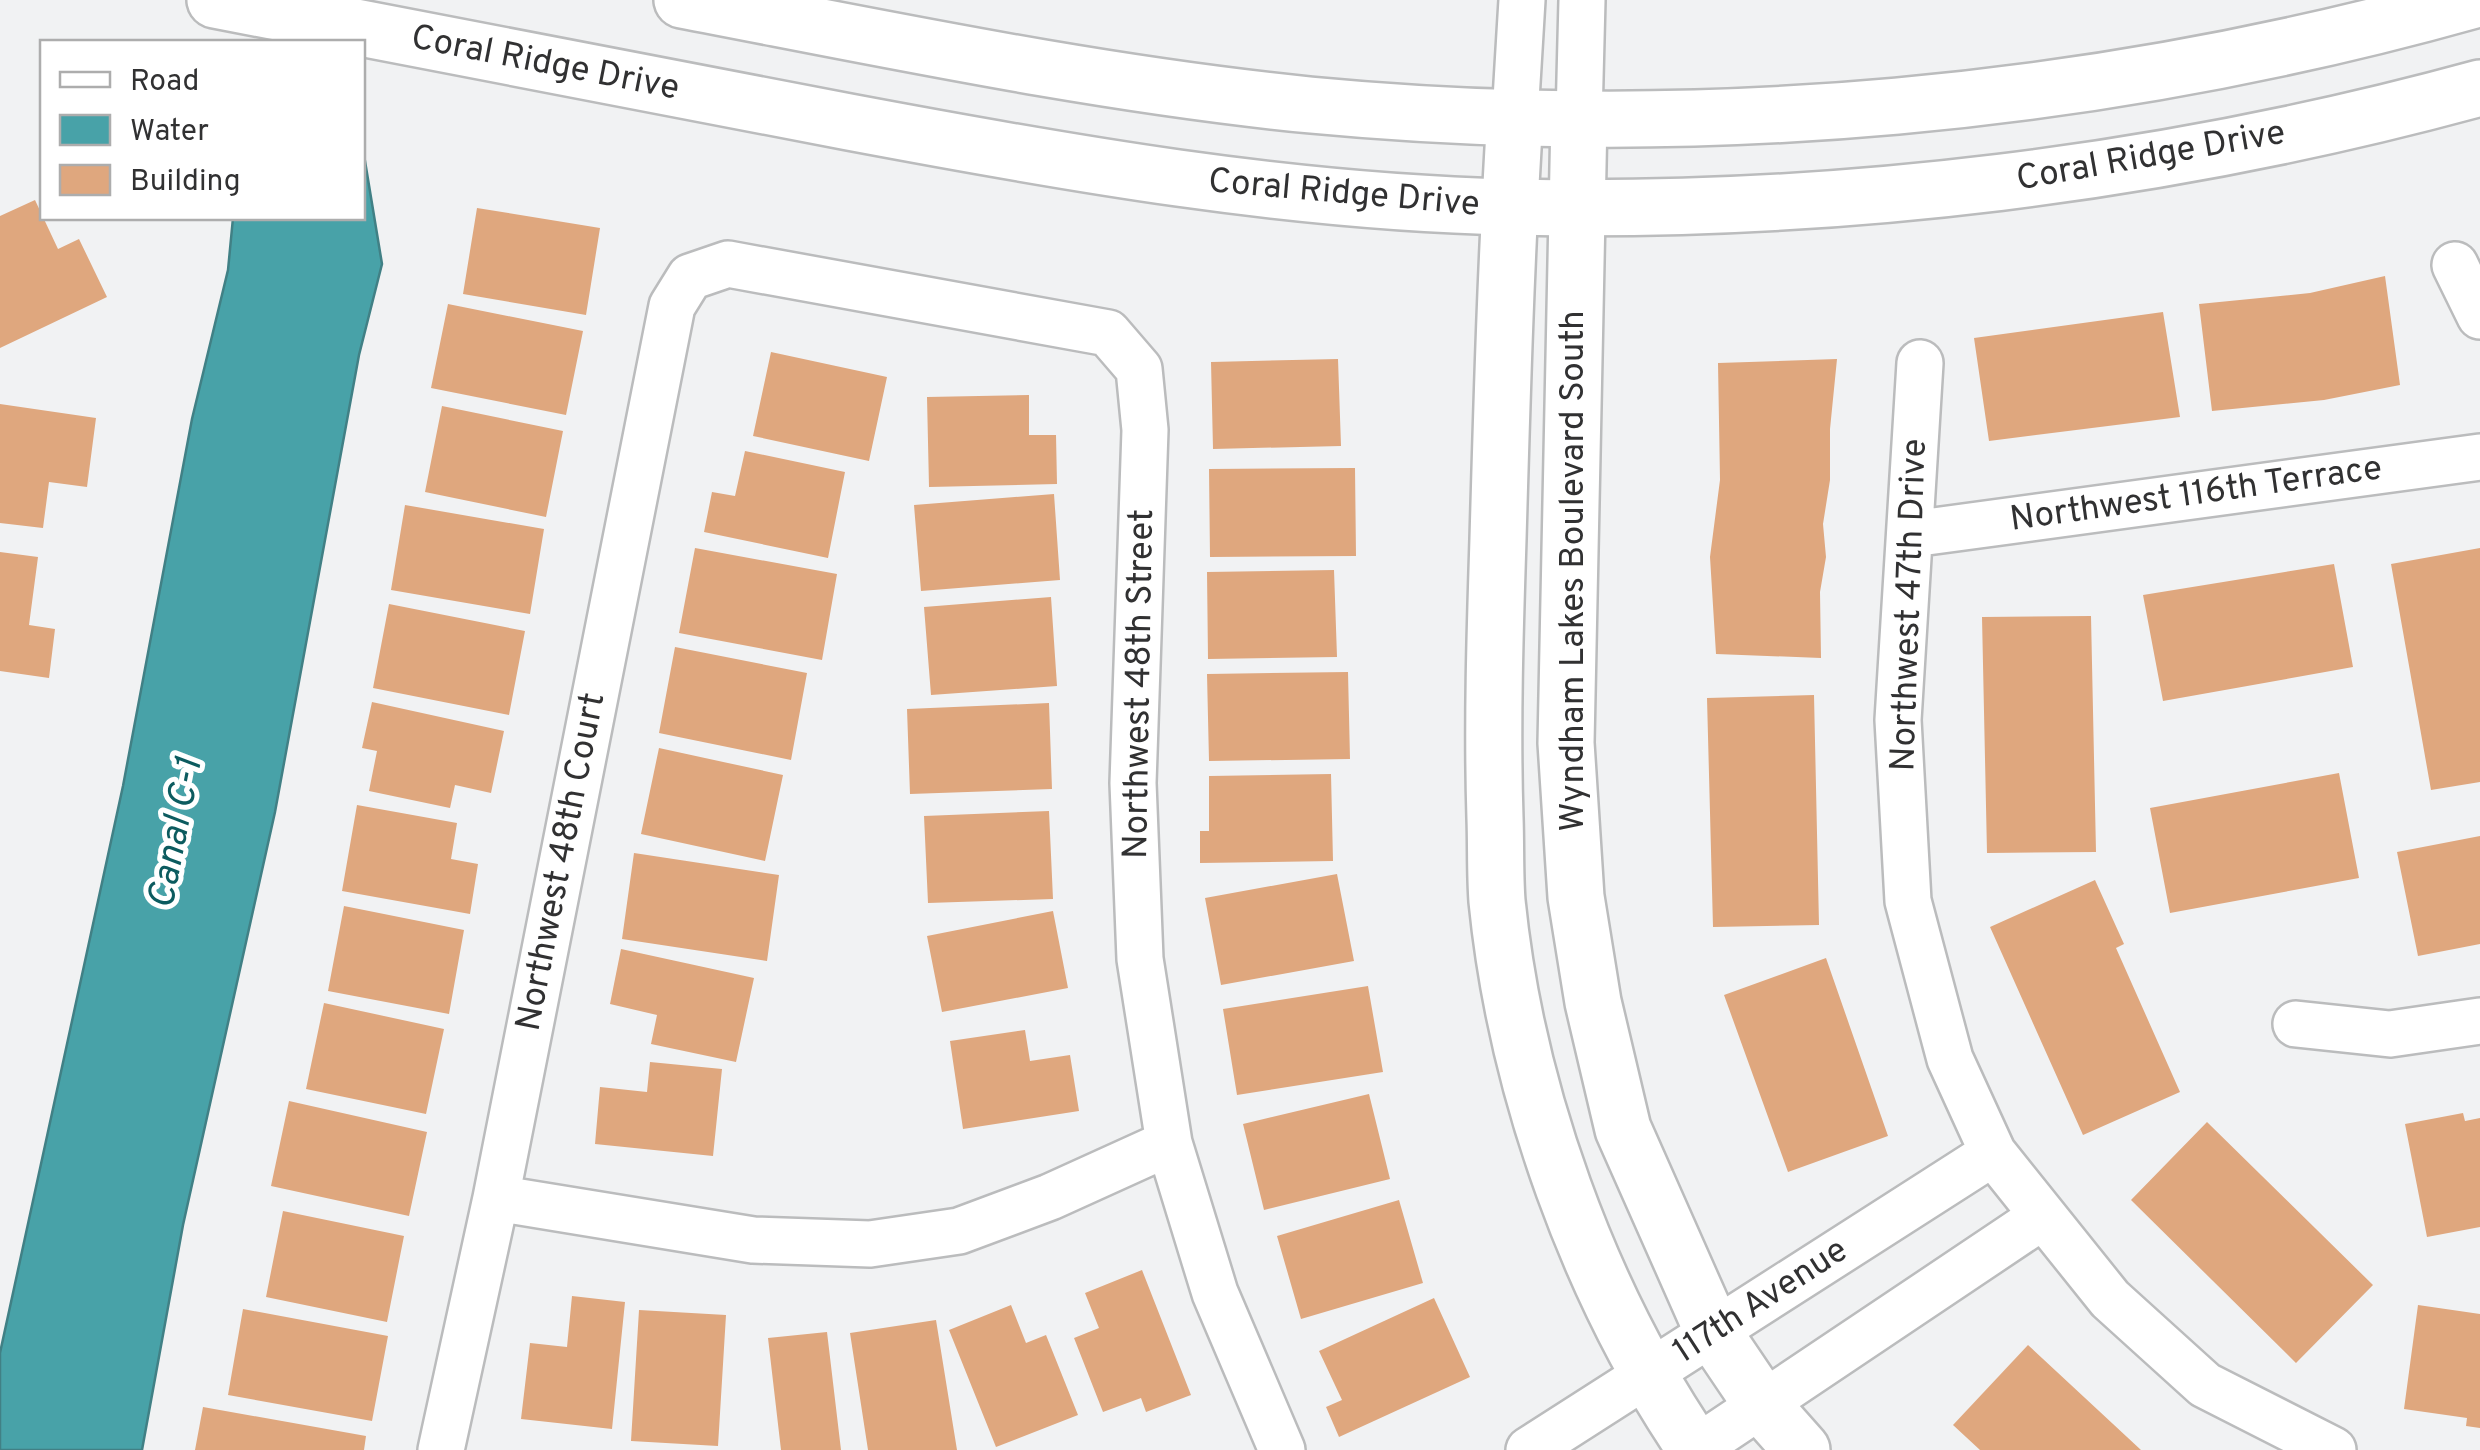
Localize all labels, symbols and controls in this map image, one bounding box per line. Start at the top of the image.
street label: Coral Ridge Drive [407,16,683,112]
legend [40,40,365,220]
text: Road [130,64,199,101]
street label: Coral Ridge Drive [2013,112,2289,202]
text: Water [130,114,209,151]
street label: Coral Ridge Drive [1206,160,1482,228]
text: Building [130,164,241,201]
street label: Wyndham Lakes Boulevard South [1552,310,1596,832]
street label: Northwest 47th Drive [1882,438,1938,772]
street label: Northwest 116th Terrace [2007,447,2385,543]
street label: Northwest 48th Street [1115,509,1165,859]
street label: Northwest 48th Court [508,689,616,1035]
water label: Canal C-1 [138,753,216,913]
street label: 117th Avenue [1665,1229,1857,1375]

